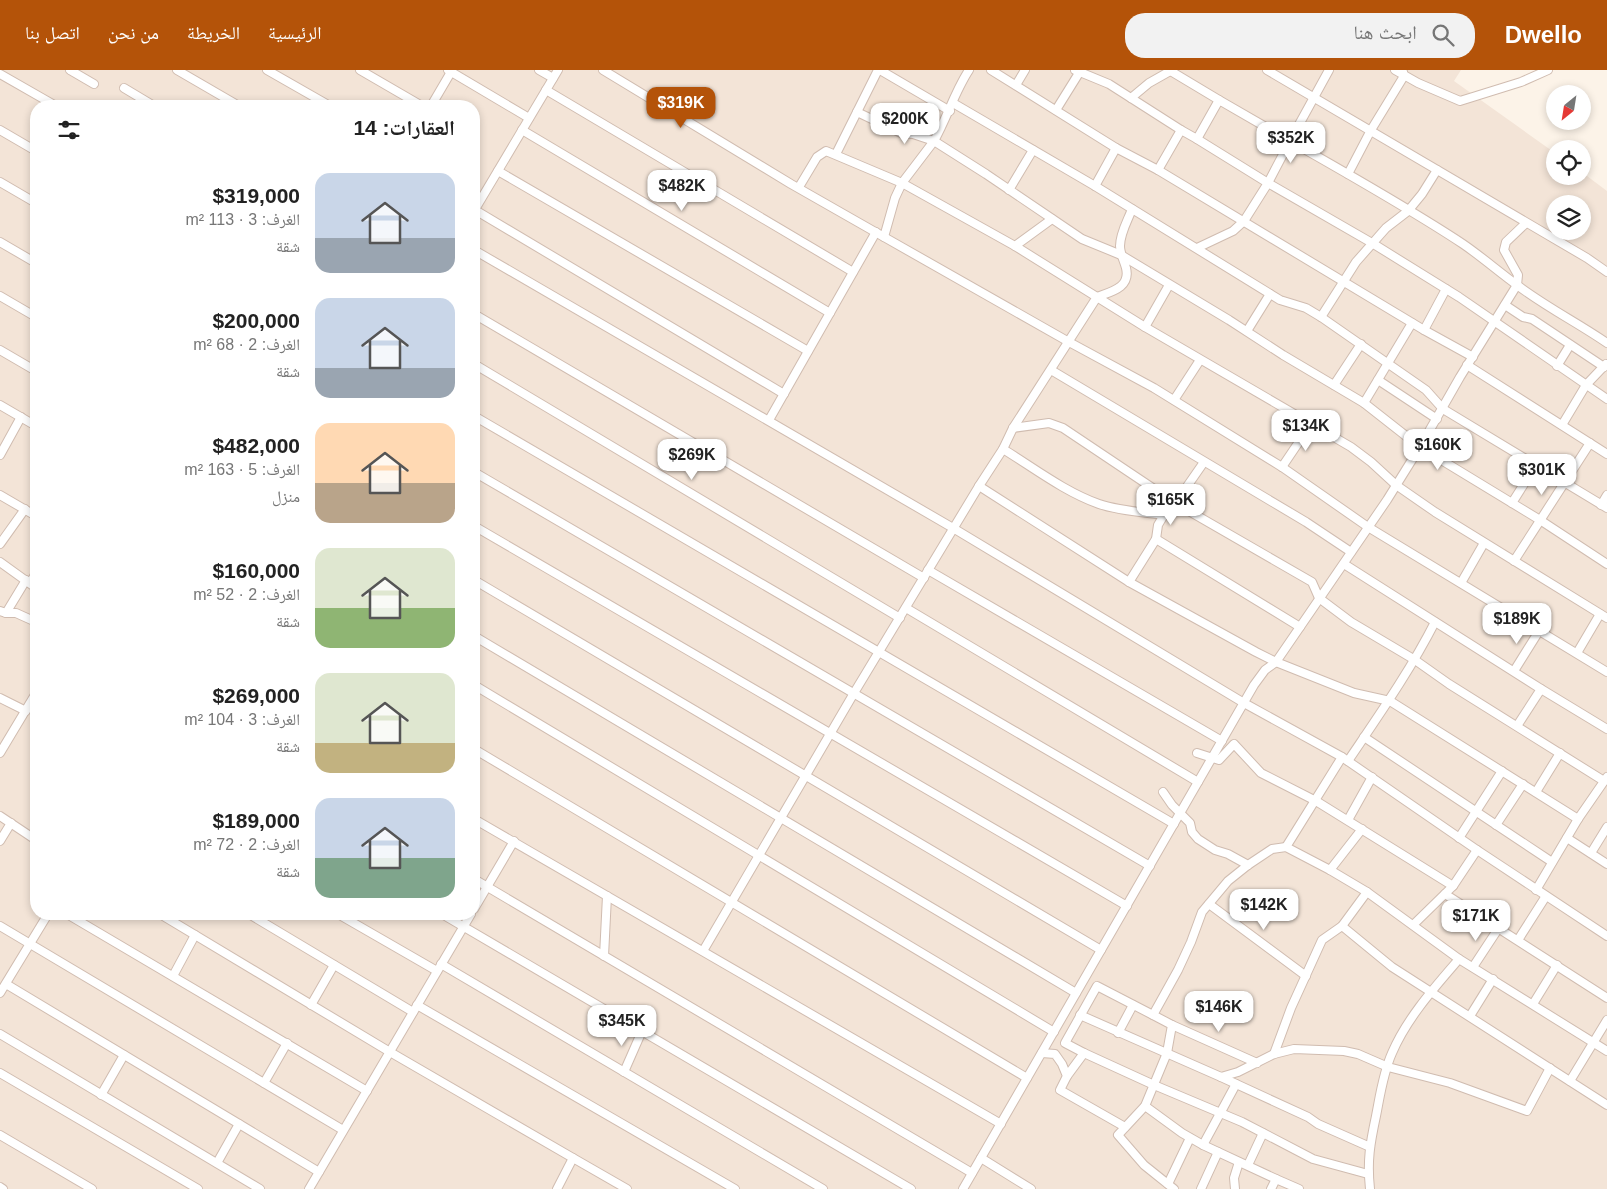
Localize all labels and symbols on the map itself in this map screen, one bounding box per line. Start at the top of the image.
north arrow [1546,85,1591,130]
pin: $319K [646,87,716,129]
pin: $200K [870,102,940,145]
pin: $352K [1256,122,1326,164]
pin: $482K [647,170,717,212]
pin: $134K [1271,410,1341,452]
pin: $160K [1403,428,1473,471]
pin: $269K [657,438,727,481]
pin: $301K [1507,454,1577,496]
pin: $165K [1136,484,1206,526]
pin: $189K [1482,602,1552,645]
pin: $142K [1229,888,1299,931]
pin: $171K [1441,900,1511,942]
pin: $146K [1184,990,1254,1033]
pin: $345K [587,1004,657,1047]

